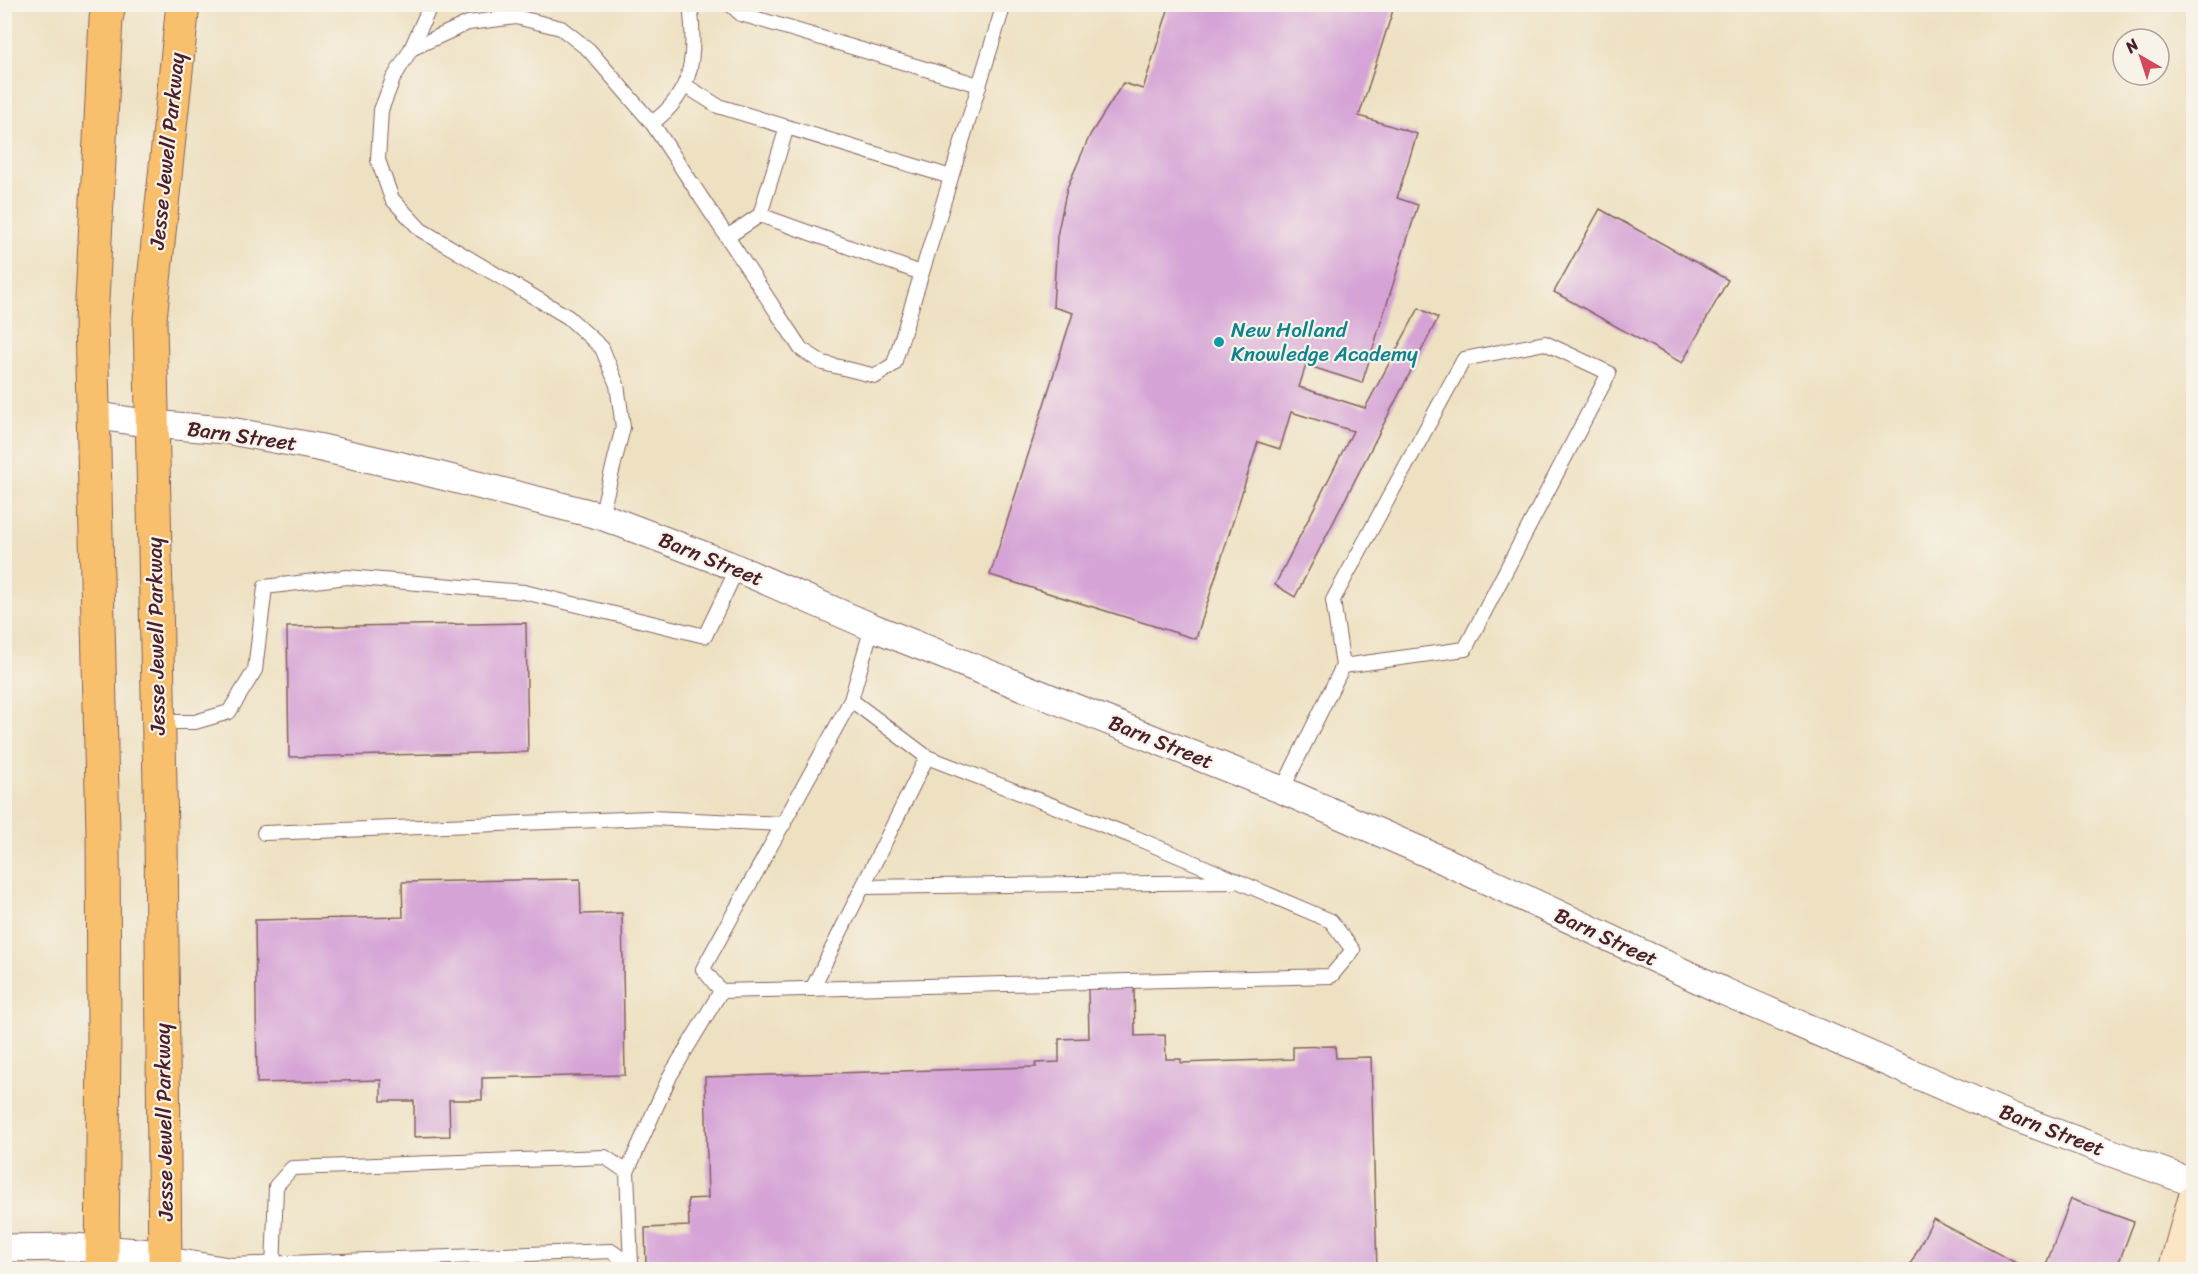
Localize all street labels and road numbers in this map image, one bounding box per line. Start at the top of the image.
street label: Jesse Jewell Parkway [138,50,196,252]
street label: Barn Street [185,410,299,462]
street label: Barn Street [653,521,769,597]
street label: Jesse Jewell Parkway [135,537,177,736]
street label: Barn Street [1103,704,1219,780]
street label: Barn Street [1548,896,1664,978]
street label: Jesse Jewell Parkway [143,1023,185,1222]
street label: Barn Street [1994,1093,2110,1167]

